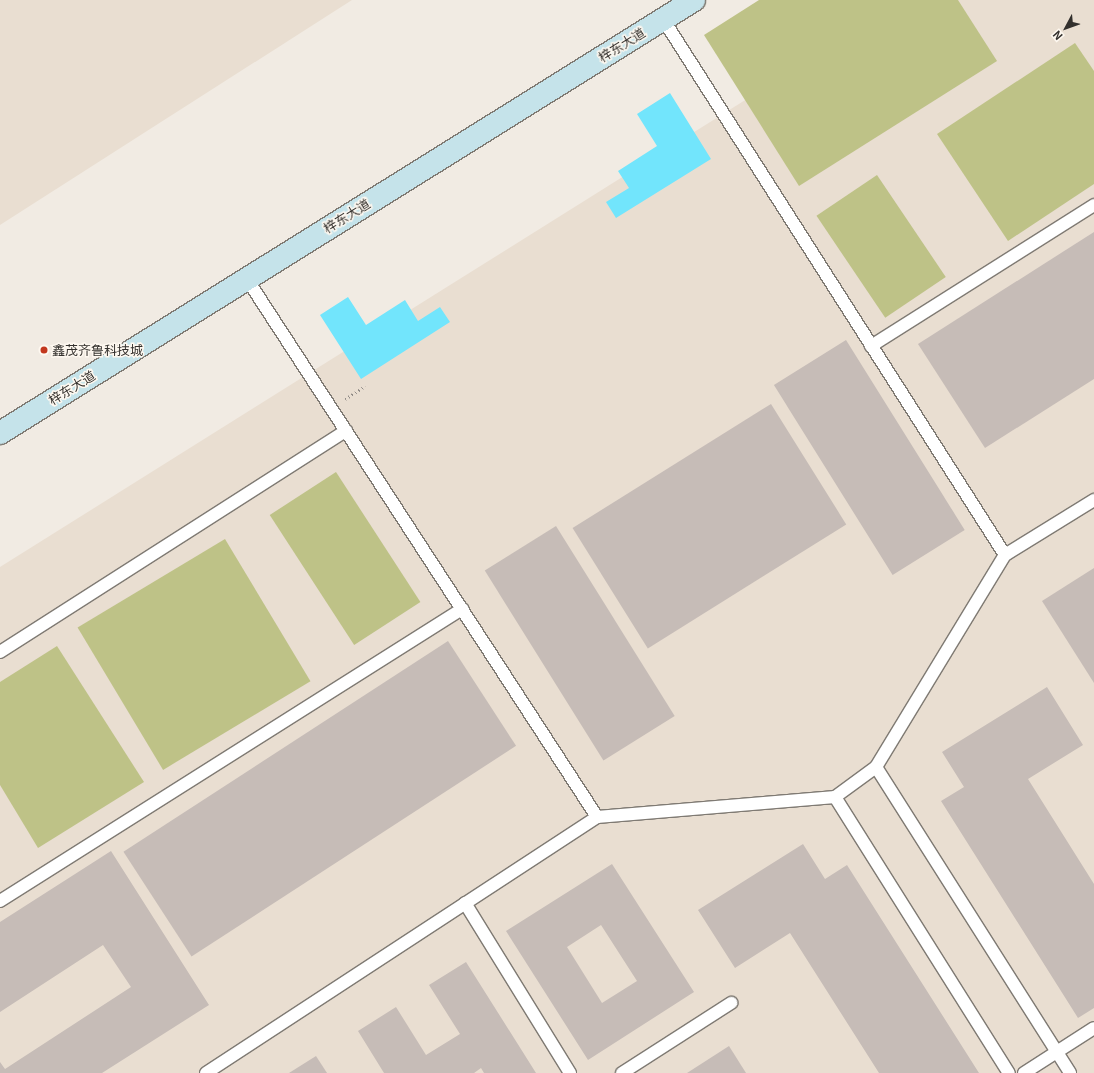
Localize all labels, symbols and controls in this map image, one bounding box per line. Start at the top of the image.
north arrow [1046,8,1086,48]
street label: 梓东大道 [596,25,648,65]
text: N [1048,28,1066,44]
street label: 梓东大道 [321,196,373,236]
place label: 鑫茂齐鲁科技城 [52,342,143,358]
marker: 鑫茂齐鲁科技城 [39,345,49,355]
street label: 梓东大道 [46,368,98,408]

